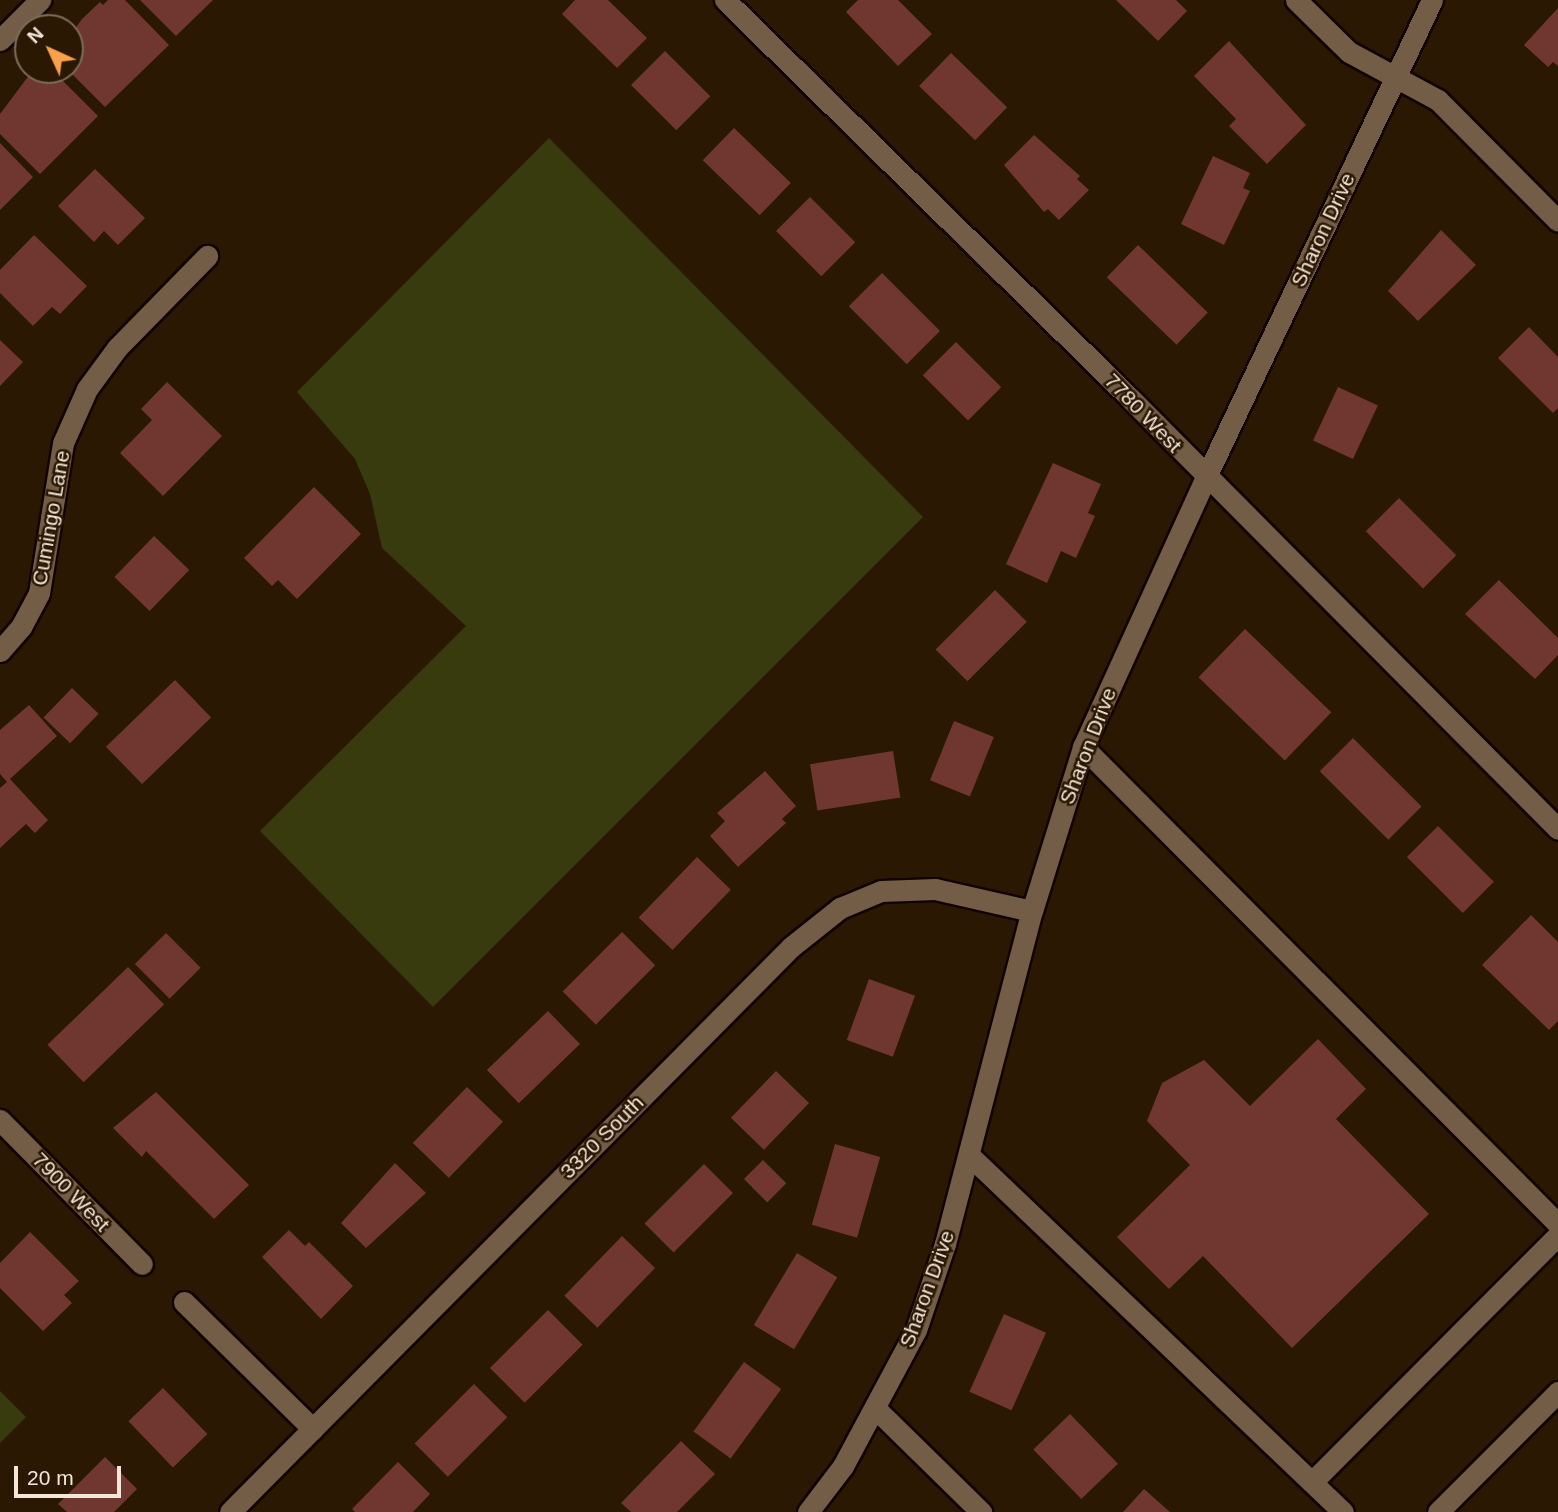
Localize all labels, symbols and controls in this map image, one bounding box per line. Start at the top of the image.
north arrow [14,14,84,84]
text: N [23,23,47,47]
street label: Sharon Drive [1286,169,1360,291]
street label: 7780 West [1099,368,1187,458]
street label: Cumingo Lane [27,449,75,587]
street label: Sharon Drive [1054,684,1122,808]
street label: 3320 South [555,1090,649,1184]
street label: 7900 West [27,1147,115,1237]
street label: Sharon Drive [894,1227,960,1351]
scale bar [18,1452,124,1496]
text: 20 m [27,1466,74,1489]

